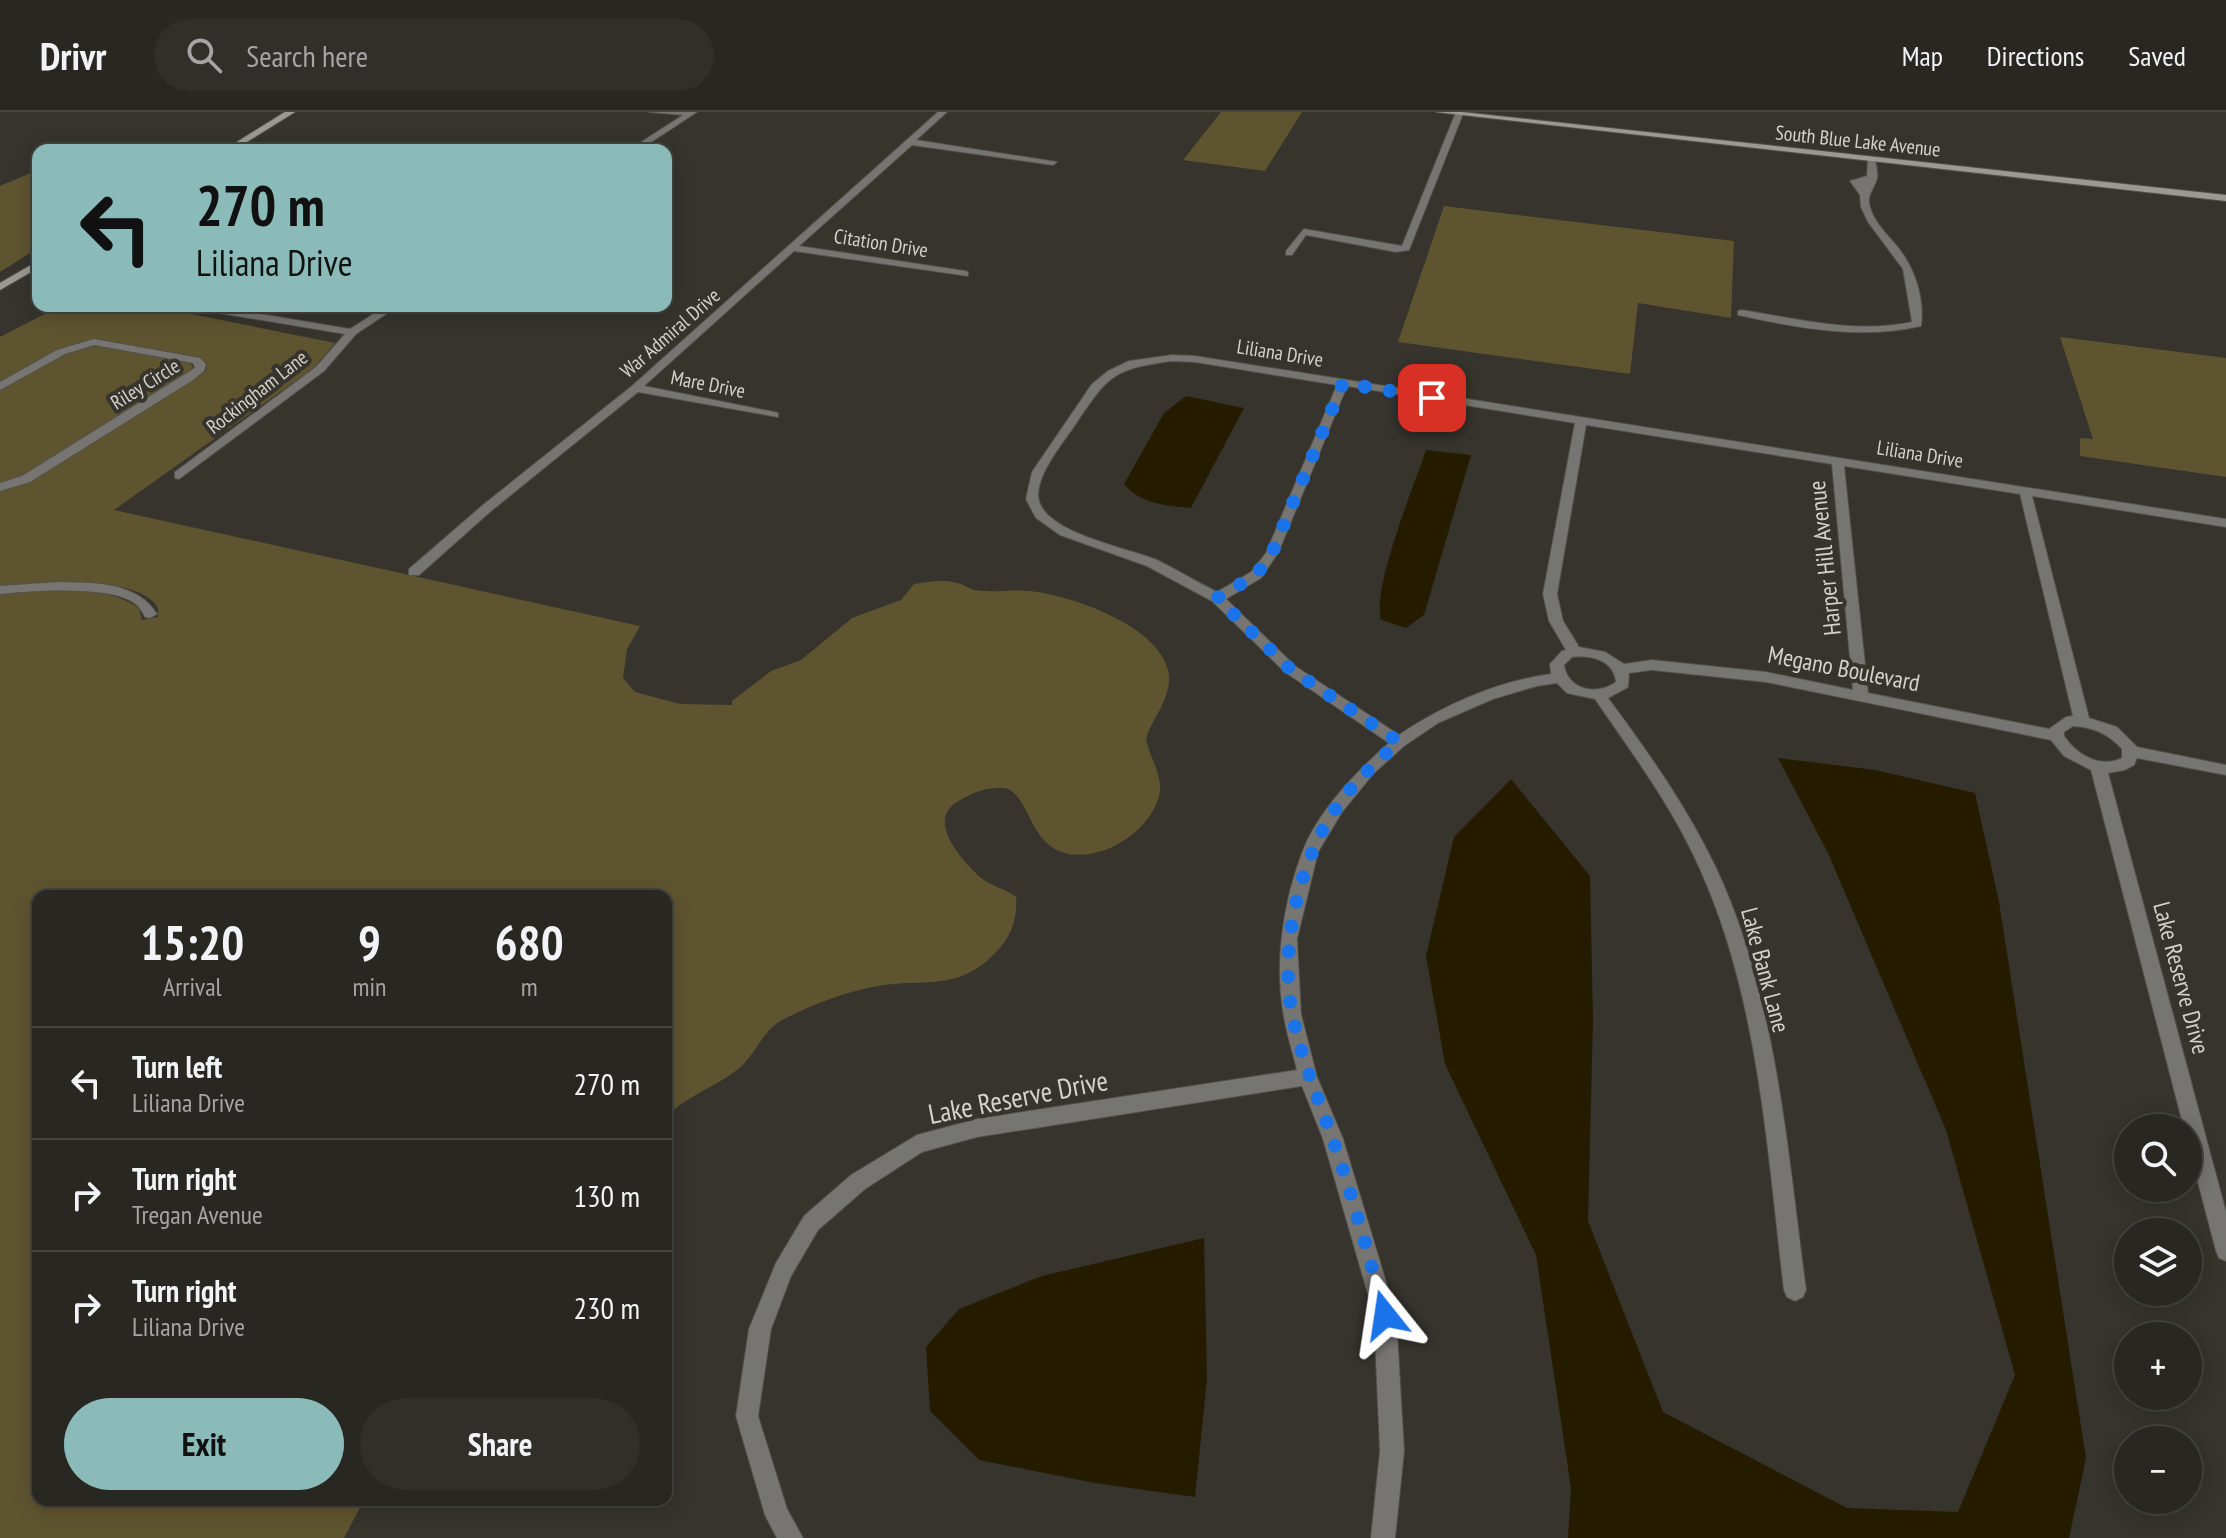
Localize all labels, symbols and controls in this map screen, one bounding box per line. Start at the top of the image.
search box [154,19,714,91]
text: Drivr [40,31,106,80]
icon: search [182,33,226,77]
text: Search here [246,36,368,75]
text: Map [1902,37,1943,74]
text: Directions [1987,37,2084,74]
text: Saved [2128,37,2186,74]
street label: South Blue Lake Avenue [1774,119,1942,163]
text: 270 m [196,169,325,241]
icon: left [64,176,168,280]
street label: Citation Drive [832,223,930,263]
text: Liliana Drive [196,239,353,286]
street label: War Admiral Drive [615,282,725,384]
street label: Liliana Drive [1235,333,1325,373]
street label: Rockingham Lane [201,344,313,440]
street label: Riley Circle [106,353,184,415]
street label: Mare Drive [669,364,747,404]
pin [1398,364,1466,432]
icon: arrive [1410,376,1454,420]
street label: Liliana Drive [1875,434,1965,474]
street label: Harper Hill Avenue [1801,479,1848,637]
street label: Megano Boulevard [1766,639,1923,698]
street label: Lake Reserve Drive [2146,898,2217,1057]
street label: Lake Bank Lane [1734,904,1797,1036]
text: 15:20 [140,911,244,973]
text: 9 [358,911,381,973]
text: 680 [495,911,564,973]
text: Arrival [163,970,222,1003]
text: min [352,970,386,1003]
text: m [521,970,538,1003]
text: Turn left [132,1047,222,1086]
icon: left [64,1061,108,1105]
street label: Lake Reserve Drive [925,1061,1111,1132]
text: 270 m [574,1064,640,1103]
text: Liliana Drive [132,1086,245,1119]
map controls [2114,1114,2202,1514]
button: search [2114,1114,2202,1202]
text: Turn right [132,1159,236,1198]
icon: right [64,1173,108,1217]
text: 130 m [574,1176,640,1215]
text: Tregan Avenue [132,1198,263,1231]
button: layers [2114,1218,2202,1306]
text: Turn right [132,1271,236,1310]
position arrow [1343,1273,1427,1357]
icon: right [64,1285,108,1329]
text: 230 m [574,1288,640,1327]
text: Liliana Drive [132,1310,245,1343]
button: + [2114,1322,2202,1410]
button: Exit [64,1398,344,1490]
button: Share [360,1398,640,1490]
button: − [2114,1426,2202,1514]

